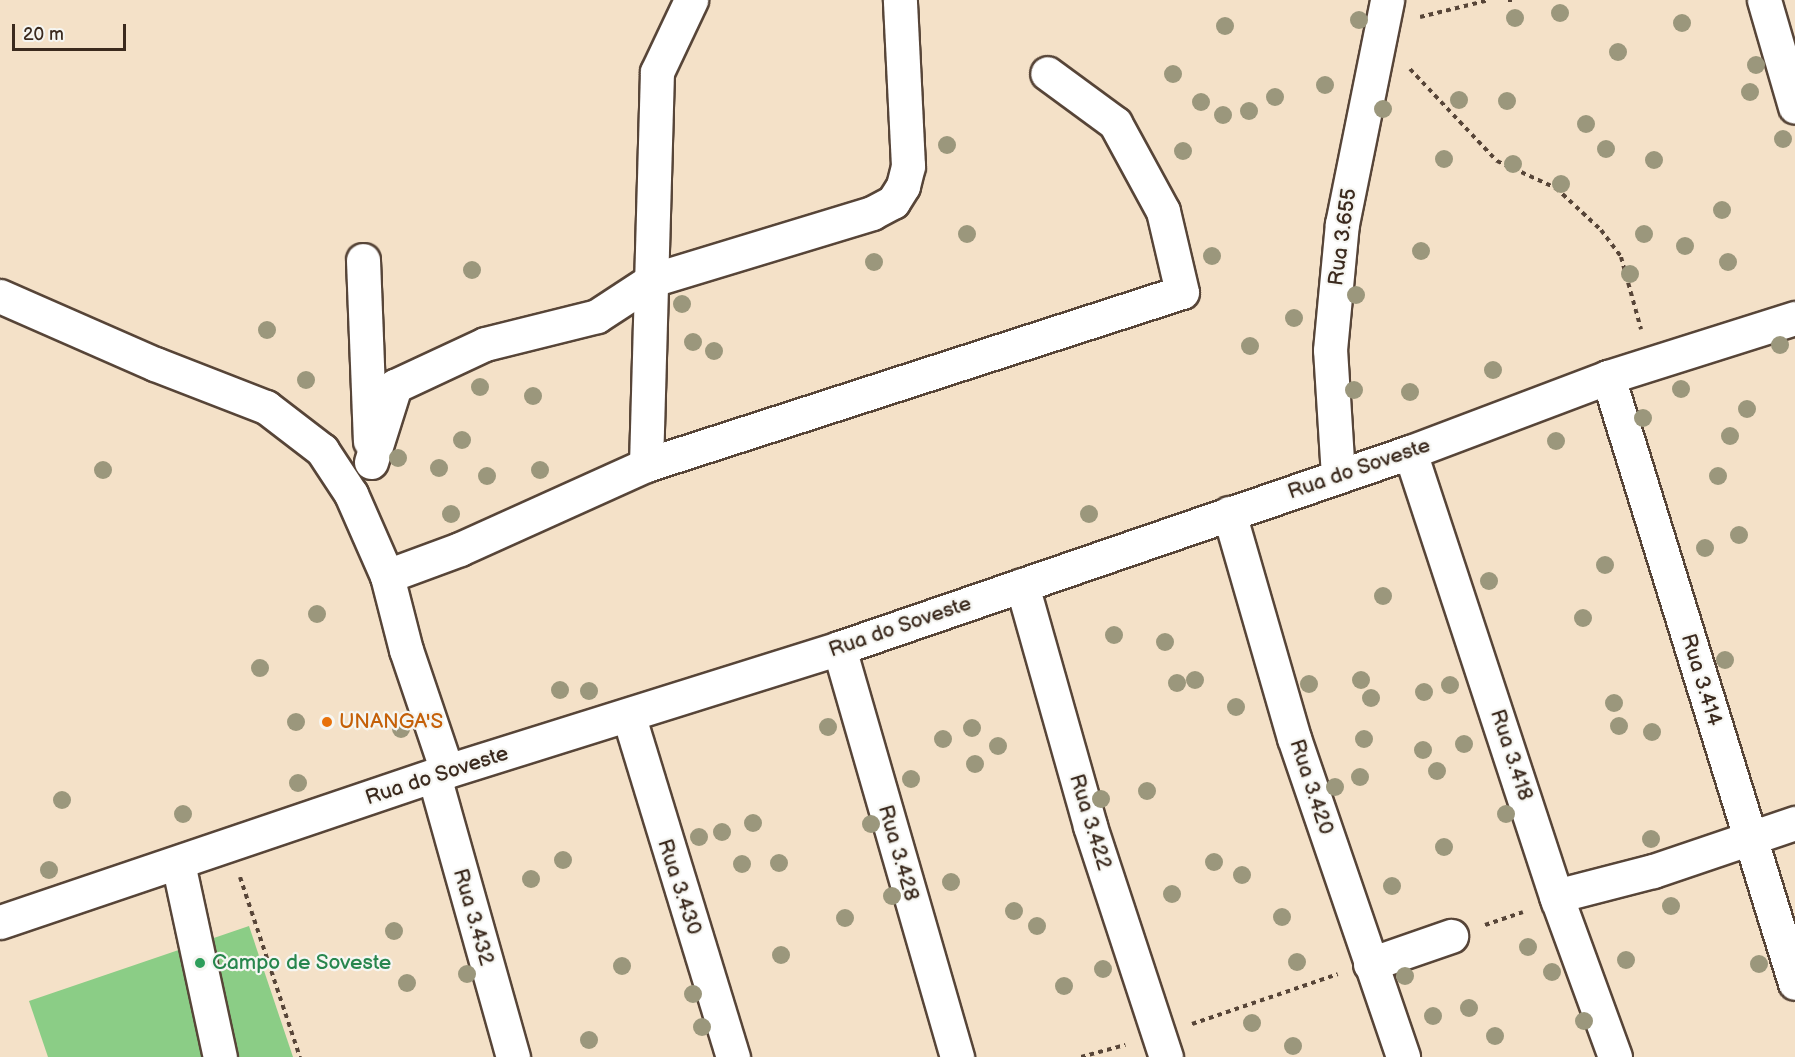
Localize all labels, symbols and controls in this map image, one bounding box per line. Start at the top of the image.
scale bar [15,12,129,50]
text: 20 m [23,24,64,45]
street label: Rua 3.655 [1324,187,1362,287]
street label: Rua do Soveste [1284,433,1434,505]
street label: Rua do Soveste [825,591,975,663]
street label: Rua 3.414 [1675,631,1727,729]
street label: Rua 3.418 [1484,706,1538,804]
place label: UNANGA'S [339,709,443,735]
marker: UNANGA'S [320,715,334,729]
street label: Rua 3.420 [1284,736,1338,838]
street label: Rua do Soveste [362,741,512,811]
street label: Rua 3.422 [1064,771,1116,873]
street label: Rua 3.428 [872,802,924,904]
street label: Rua 3.430 [652,836,706,938]
street label: Rua 3.432 [447,866,499,968]
place label: Campo de Soveste [212,950,392,976]
marker: Campo de Soveste [193,956,207,970]

